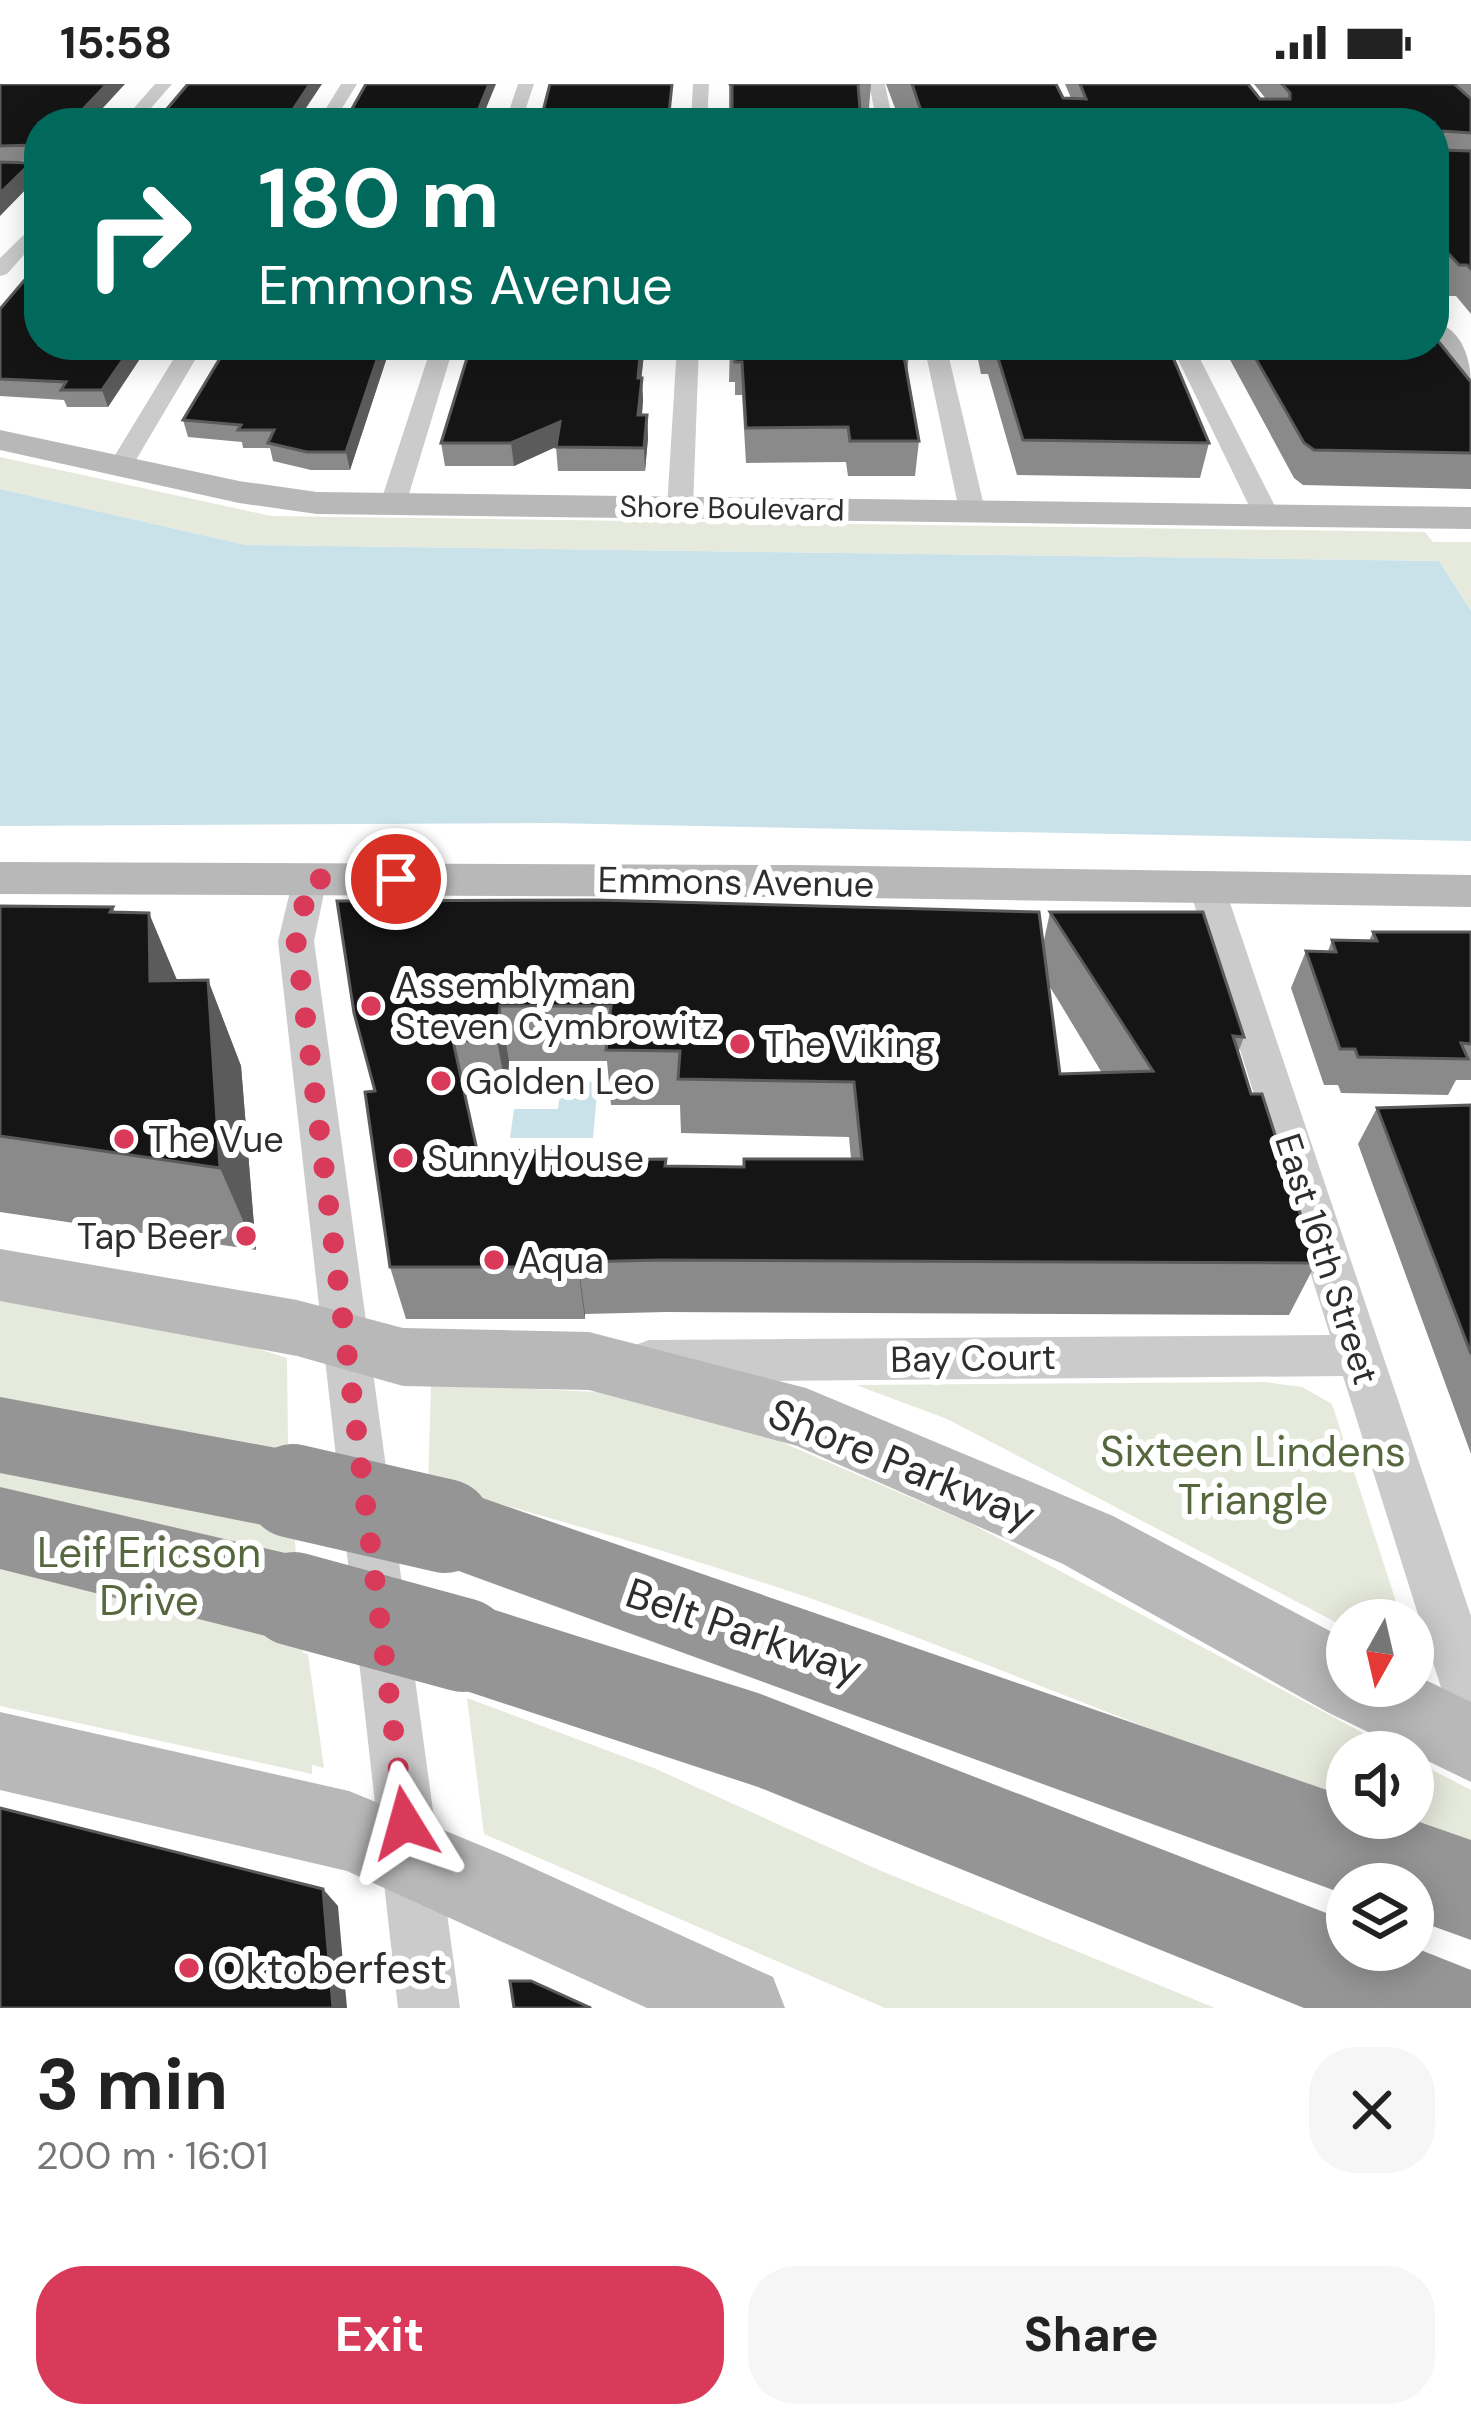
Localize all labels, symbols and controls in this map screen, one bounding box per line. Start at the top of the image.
text: 15:58 [60,13,172,72]
text: 180 m [258,144,500,253]
icon: right [60,156,216,312]
text: Emmons Avenue [258,250,673,321]
street label: Shore Boulevard [619,487,845,529]
pin [345,828,447,930]
icon: arrive [363,846,429,912]
street label: Emmons Avenue [597,856,875,908]
place label: Assemblyman Steven Cymbrowitz [395,962,718,1050]
marker: Assemblyman Steven Cymbrowitz [358,993,384,1019]
place label: The Viking [764,1021,935,1068]
marker: The Viking [727,1031,753,1057]
place label: Golden Leo [465,1058,655,1105]
marker: Golden Leo [428,1068,454,1094]
place label: The Vue [148,1116,284,1163]
marker: The Vue [111,1126,137,1152]
street label: East 16th Street [1264,1128,1390,1390]
place label: Sunny House [427,1135,644,1182]
marker: Sunny House [390,1145,416,1171]
place label: Tap Beer [77,1213,222,1260]
marker: Tap Beer [233,1223,259,1249]
place label: Aqua [518,1237,604,1284]
marker: Aqua [481,1247,507,1273]
street label: Bay Court [890,1333,1056,1383]
street label: Shore Parkway [761,1385,1043,1543]
park label: Sixteen Lindens Triangle [1100,1424,1406,1527]
park label: Leif Ericson Drive [37,1525,261,1628]
street label: Belt Parkway [619,1565,869,1697]
north arrow [1326,1599,1434,1707]
map controls [1326,1599,1434,1971]
button: sound [1326,1731,1434,1839]
position arrow [342,1760,468,1886]
button: layers [1326,1863,1434,1971]
place label: Oktoberfest [213,1941,447,1996]
marker: Oktoberfest [176,1955,202,1981]
text: 3 min [36,2038,228,2131]
button: close [1309,2047,1435,2173]
text: 200 m · 16:01 [36,2130,268,2181]
button: Exit [36,2266,724,2404]
button: Share [748,2266,1435,2404]

